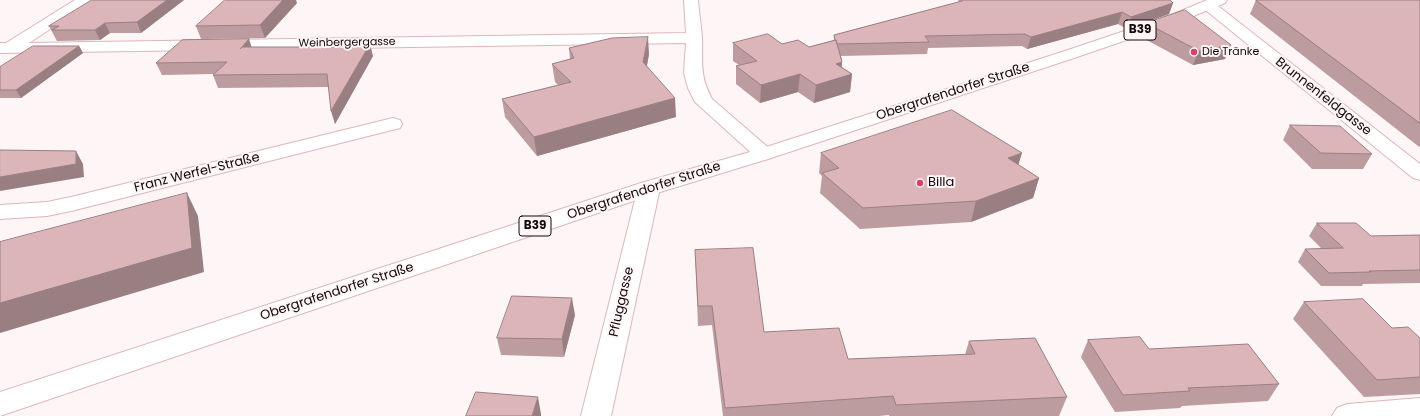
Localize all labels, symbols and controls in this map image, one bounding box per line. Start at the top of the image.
road number: B39 [1124,20,1156,40]
street label: Weinbergergasse [298,36,396,50]
place label: Die Tränke [1202,45,1259,59]
marker: Die Tränke [1189,47,1199,57]
street label: Brunnenfeldgasse [1272,55,1374,139]
street label: Obergrafendorfer Straße [874,60,1032,124]
street label: Franz Werfel-Straße [132,150,262,196]
street label: Obergrafendorfer Straße [565,159,723,223]
place label: Billa [928,175,954,191]
marker: Billa [915,178,925,188]
road number: B39 [519,216,551,236]
street label: Obergrafendorfer Straße [258,260,416,324]
street label: Pfluggasse [606,266,638,338]

